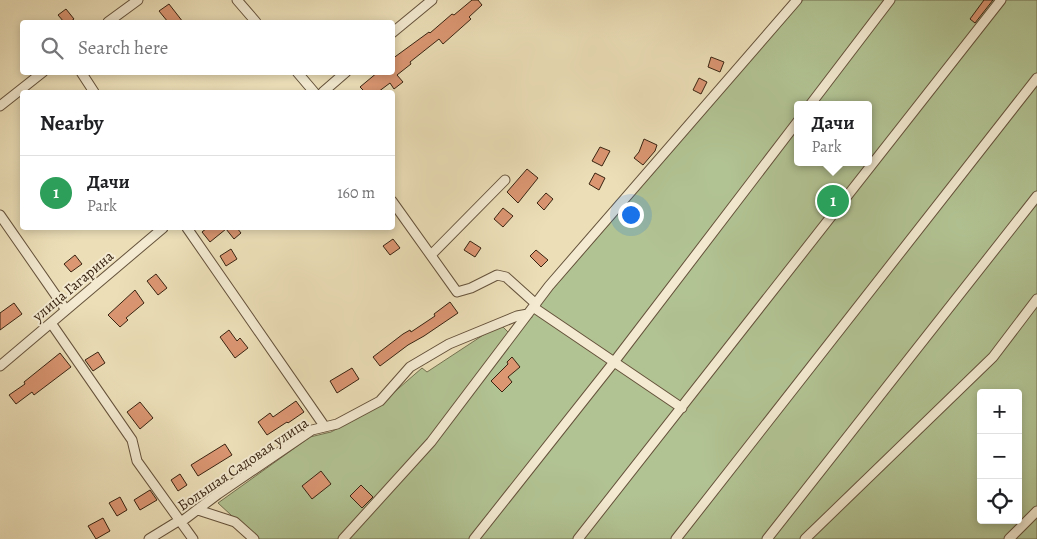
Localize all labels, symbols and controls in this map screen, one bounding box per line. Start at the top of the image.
search box [20,20,395,75]
icon: search [38,34,66,62]
text: Search here [78,35,168,61]
popup [794,101,872,166]
text: Nearby [40,109,103,137]
text: Дачи [812,110,854,136]
text: Park [812,136,842,158]
text: Дачи [87,169,130,195]
text: 1 [53,182,59,204]
text: 160 m [337,182,375,204]
pin: 1 [817,182,849,220]
text: Park [87,195,117,217]
your location [618,202,644,228]
street label: улица Гагарина [27,246,118,326]
map controls [977,389,1022,524]
button: + [977,389,1022,434]
street label: Большая Садовая улица [174,413,312,515]
button: − [977,434,1022,479]
button: locate [977,479,1022,524]

